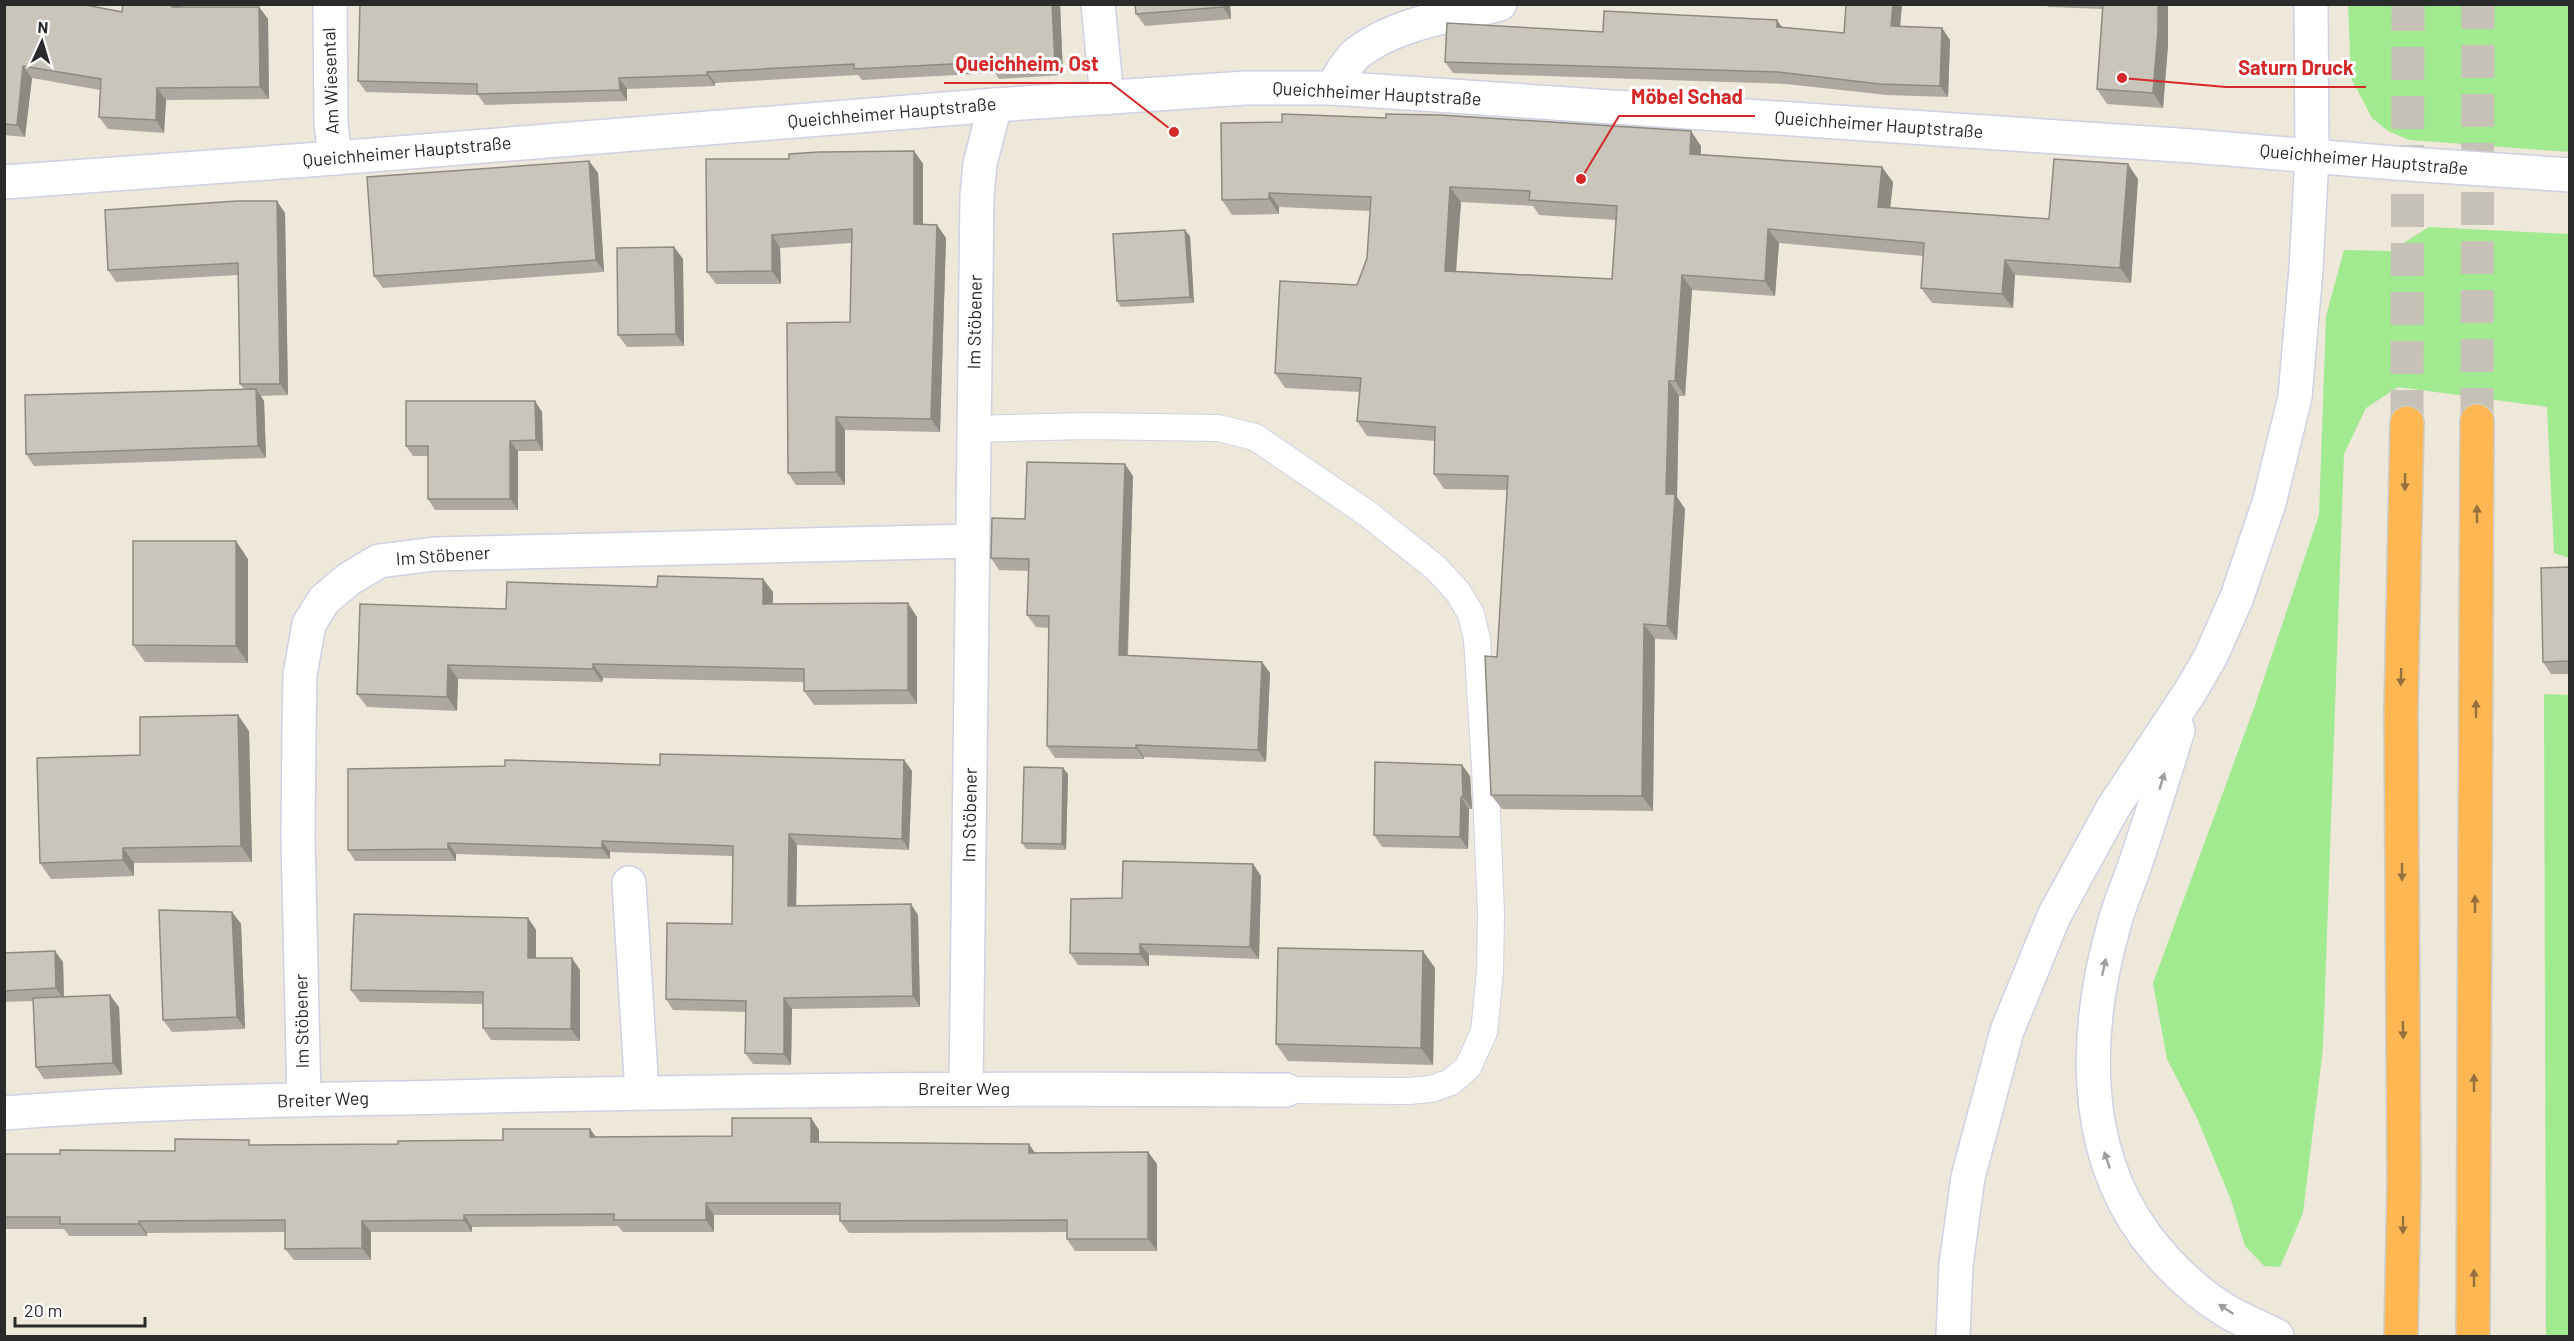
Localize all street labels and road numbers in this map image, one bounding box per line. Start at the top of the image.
street label: Am Wiesental [317,27,343,135]
street label: Queichheimer Hauptstraße [1272,77,1482,109]
street label: Queichheimer Hauptstraße [787,92,997,132]
street label: Queichheimer Hauptstraße [1774,106,1984,142]
street label: Queichheimer Hauptstraße [302,131,512,171]
street label: Queichheimer Hauptstraße [2259,139,2469,179]
street label: Im Stöbener [962,274,986,369]
street label: Im Stöbener [395,541,491,569]
street label: Im Stöbener [957,767,981,862]
street label: Im Stöbener [289,973,313,1069]
street label: Breiter Weg [918,1077,1010,1099]
street label: Breiter Weg [277,1086,369,1112]

